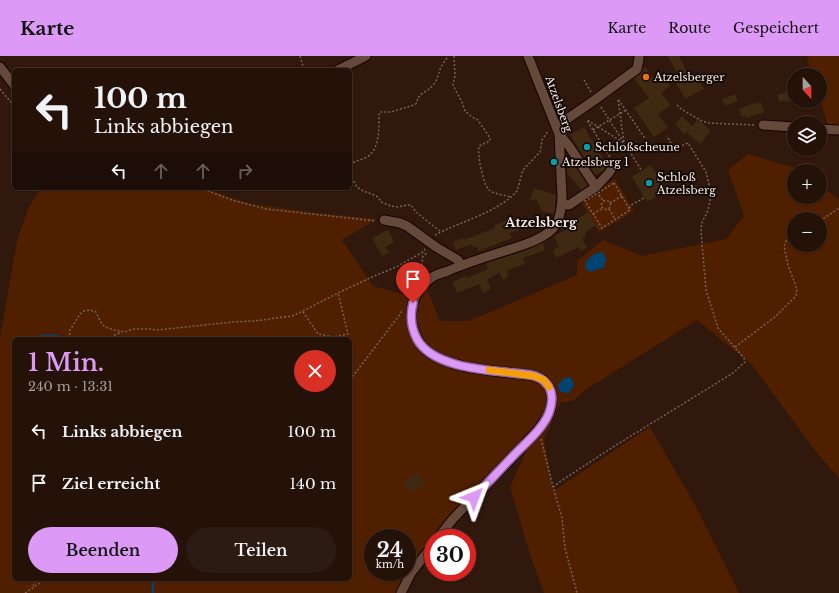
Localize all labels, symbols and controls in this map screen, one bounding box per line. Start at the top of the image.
text: Karte [20,17,74,40]
text: Karte [608,19,646,37]
text: Route [668,19,711,37]
text: Gespeichert [733,19,819,37]
north arrow [787,68,827,108]
map controls [787,68,827,252]
place label: Atzelsberger [653,70,725,84]
marker: Atzelsberger [641,72,651,82]
street label: Atzelsberg [542,73,576,134]
text: 100 m [94,81,187,116]
icon: left [28,84,80,136]
text: Links abbiegen [94,116,233,138]
button: layers [787,116,827,156]
place label: Schloßscheune [595,140,680,154]
marker: Schloßscheune [582,142,592,152]
place label: Atzelsberg 1 [561,155,629,169]
marker: Atzelsberg 1 [549,157,559,167]
icon: left [108,160,130,182]
icon: ahead [150,160,172,182]
icon: ahead [192,160,214,182]
icon: right [234,160,256,182]
button: + [787,164,827,204]
place label: Schloß Atzelsberg [656,170,716,197]
marker: Schloß Atzelsberg [644,178,654,188]
button: − [787,212,827,252]
district label: Atzelsberg [504,214,578,231]
pin [396,262,430,303]
icon: arrive [402,268,424,290]
text: 1 Min. [28,348,104,377]
button: close [294,350,336,392]
text: 240 m · 13:31 [28,378,113,395]
icon: left [28,420,50,442]
text: Links abbiegen [62,422,182,441]
text: 100 m [287,422,336,441]
icon: arrive [28,472,50,494]
text: Ziel erreicht [62,474,160,493]
text: 140 m [289,474,336,493]
position arrow [453,476,495,518]
button: Beenden [28,527,178,573]
button: Teilen [186,527,336,573]
speed limit sign: 30 [424,529,476,581]
text: 24 [377,538,403,562]
text: km/h [376,558,404,571]

